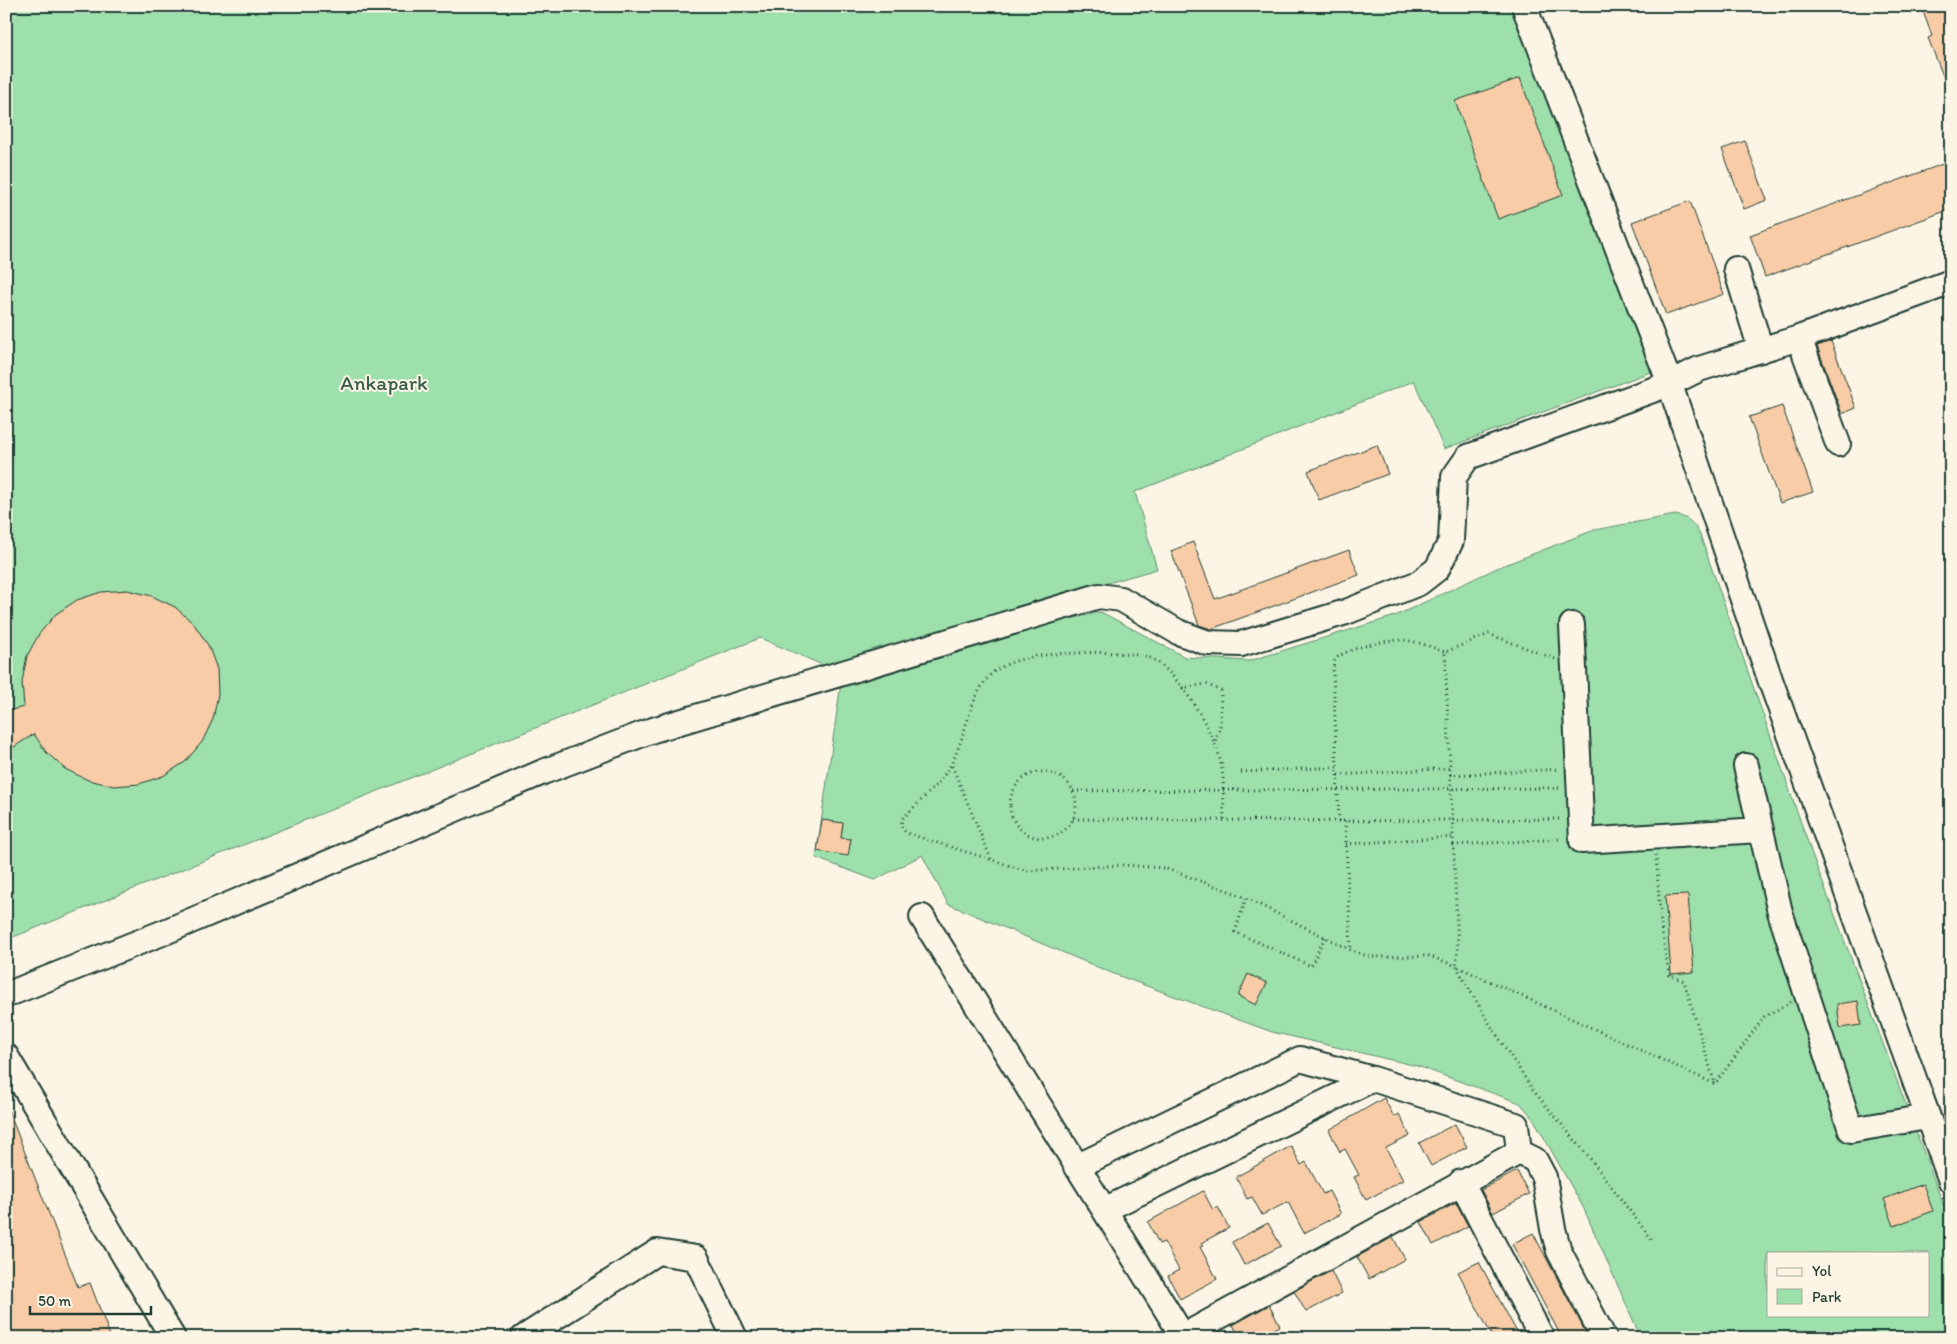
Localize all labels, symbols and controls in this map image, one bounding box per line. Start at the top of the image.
park label: Ankapark [340,370,428,395]
legend [1767,1252,1930,1316]
text: Yol [1812,1262,1832,1280]
scale bar [30,1284,151,1316]
text: Park [1812,1288,1842,1306]
text: 50 m [38,1292,71,1310]

